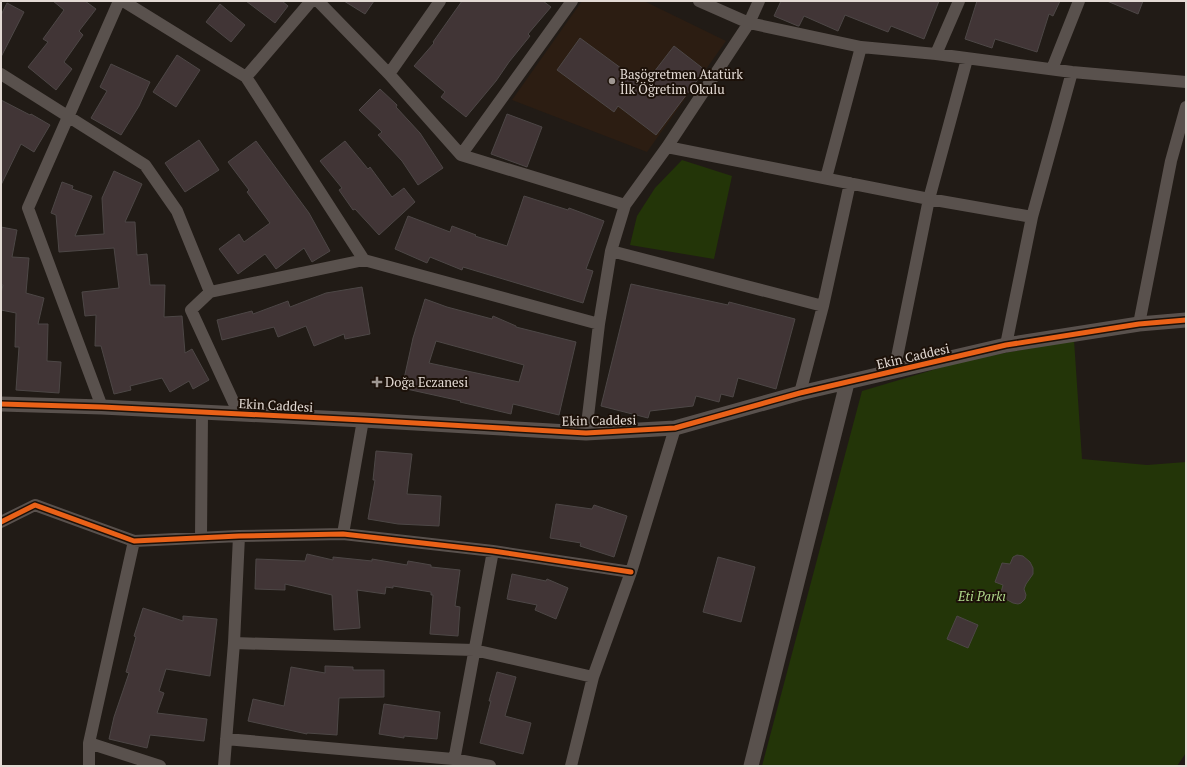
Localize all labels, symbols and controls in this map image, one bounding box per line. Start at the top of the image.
place label: Başögretmen Atatürk İlk Öğretim Okulu [620,65,743,98]
marker: Başögretmen Atatürk İlk Öğretim Okulu [607,76,617,86]
street label: Ekin Caddesi [875,339,951,373]
place label: Doğa Eczanesi [385,373,468,391]
marker: Doğa Eczanesi [372,377,382,387]
street label: Ekin Caddesi [238,394,314,416]
street label: Ekin Caddesi [562,410,636,430]
park label: Eti Parkı [957,587,1006,605]

